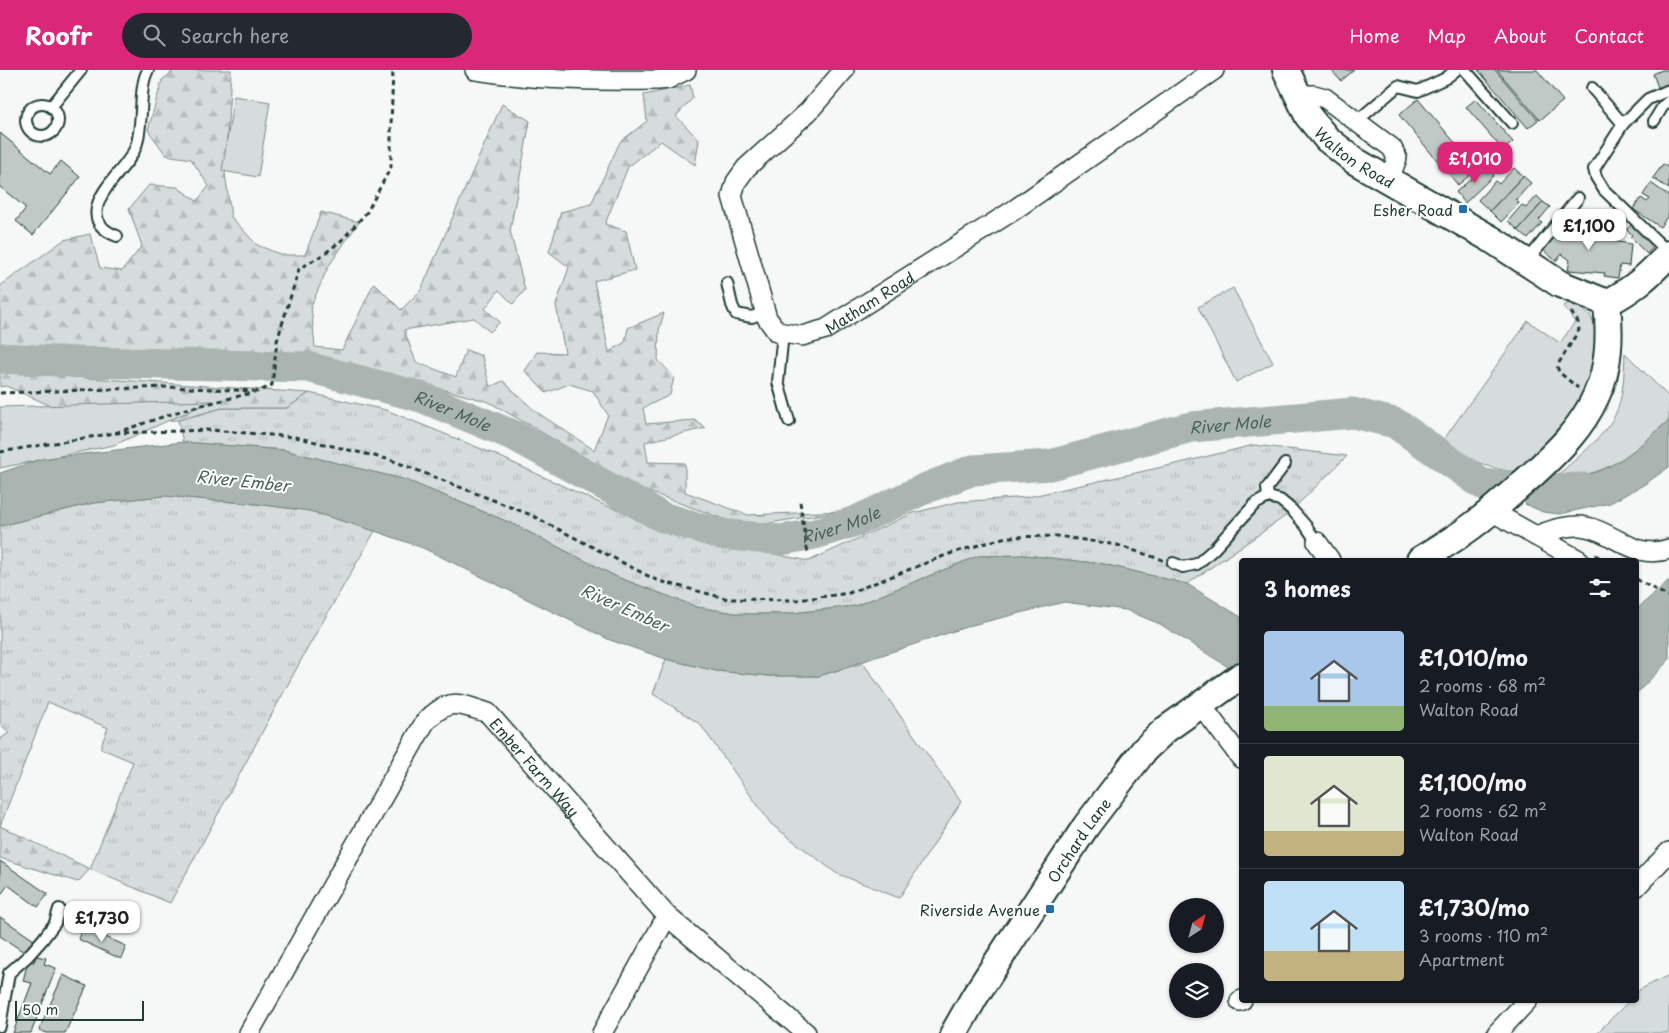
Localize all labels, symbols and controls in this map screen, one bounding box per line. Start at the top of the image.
search box [122,13,472,58]
text: Roofr [25,17,92,53]
icon: search [140,21,168,49]
text: Search here [180,21,289,49]
text: Home [1349,22,1399,49]
text: Map [1427,22,1466,49]
text: About [1494,22,1546,49]
text: Contact [1574,22,1644,49]
street label: Walton Road [1309,121,1399,193]
pin: £1,010 [1434,142,1516,184]
text: £1,010 [1449,146,1501,170]
place label: Esher Road [1373,198,1453,221]
marker: Esher Road [1457,203,1469,215]
pin: £1,100 [1548,208,1630,251]
text: £1,100 [1563,213,1615,237]
street label: Matham Road [820,265,918,339]
water label: River Mole [411,384,496,437]
water label: River Mole [1188,408,1273,439]
water label: River Ember [195,463,293,497]
water label: River Mole [799,499,885,548]
text: 3 homes [1264,572,1351,604]
icon: filters [1586,574,1614,602]
water label: River Ember [577,577,675,638]
text: £1,010/mo [1419,641,1528,673]
icon: home [1304,651,1364,711]
text: 2 rooms · 68 m² [1419,673,1546,697]
text: Walton Road [1419,697,1519,721]
street label: Ember Farm Way [485,712,586,821]
text: £1,100/mo [1419,766,1527,798]
icon: home [1304,776,1364,836]
street label: Orchard Lane [1041,792,1116,887]
text: 2 rooms · 62 m² [1419,798,1547,822]
text: Walton Road [1419,822,1519,846]
text: £1,730/mo [1419,891,1529,923]
place label: Riverside Avenue [919,898,1040,921]
north arrow [1169,898,1224,952]
map controls [1169,898,1224,1018]
pin: £1,730 [61,900,143,943]
icon: home [1304,901,1364,961]
marker: Riverside Avenue [1044,903,1056,915]
text: £1,730 [75,905,129,929]
text: 3 rooms · 110 m² [1419,923,1548,947]
text: Apartment [1419,947,1504,971]
button: layers [1169,963,1224,1018]
scale bar [15,998,144,1021]
text: 50 m [22,999,58,1020]

